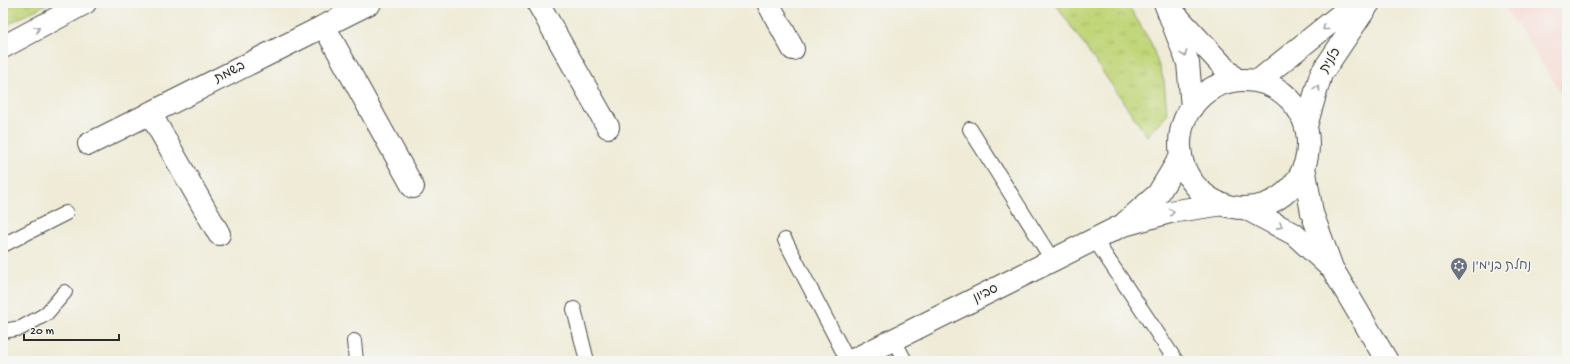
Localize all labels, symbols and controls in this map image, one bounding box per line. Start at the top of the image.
one-way arrow [1323,23,1330,30]
one-way arrow [33,26,41,33]
street label: כלנית [1317,45,1345,76]
one-way arrow [1180,50,1188,57]
street label: בשמת [211,59,248,88]
one-way arrow [1312,85,1321,92]
one-way arrow [1169,209,1176,217]
one-way arrow [1275,221,1283,229]
synagogue icon: נחלת בנימין [1449,256,1469,281]
place label: נחלת בנימין [1472,258,1531,274]
street label: סביון [971,282,1001,306]
scale bar [24,316,119,342]
text: 20 m [30,325,55,339]

